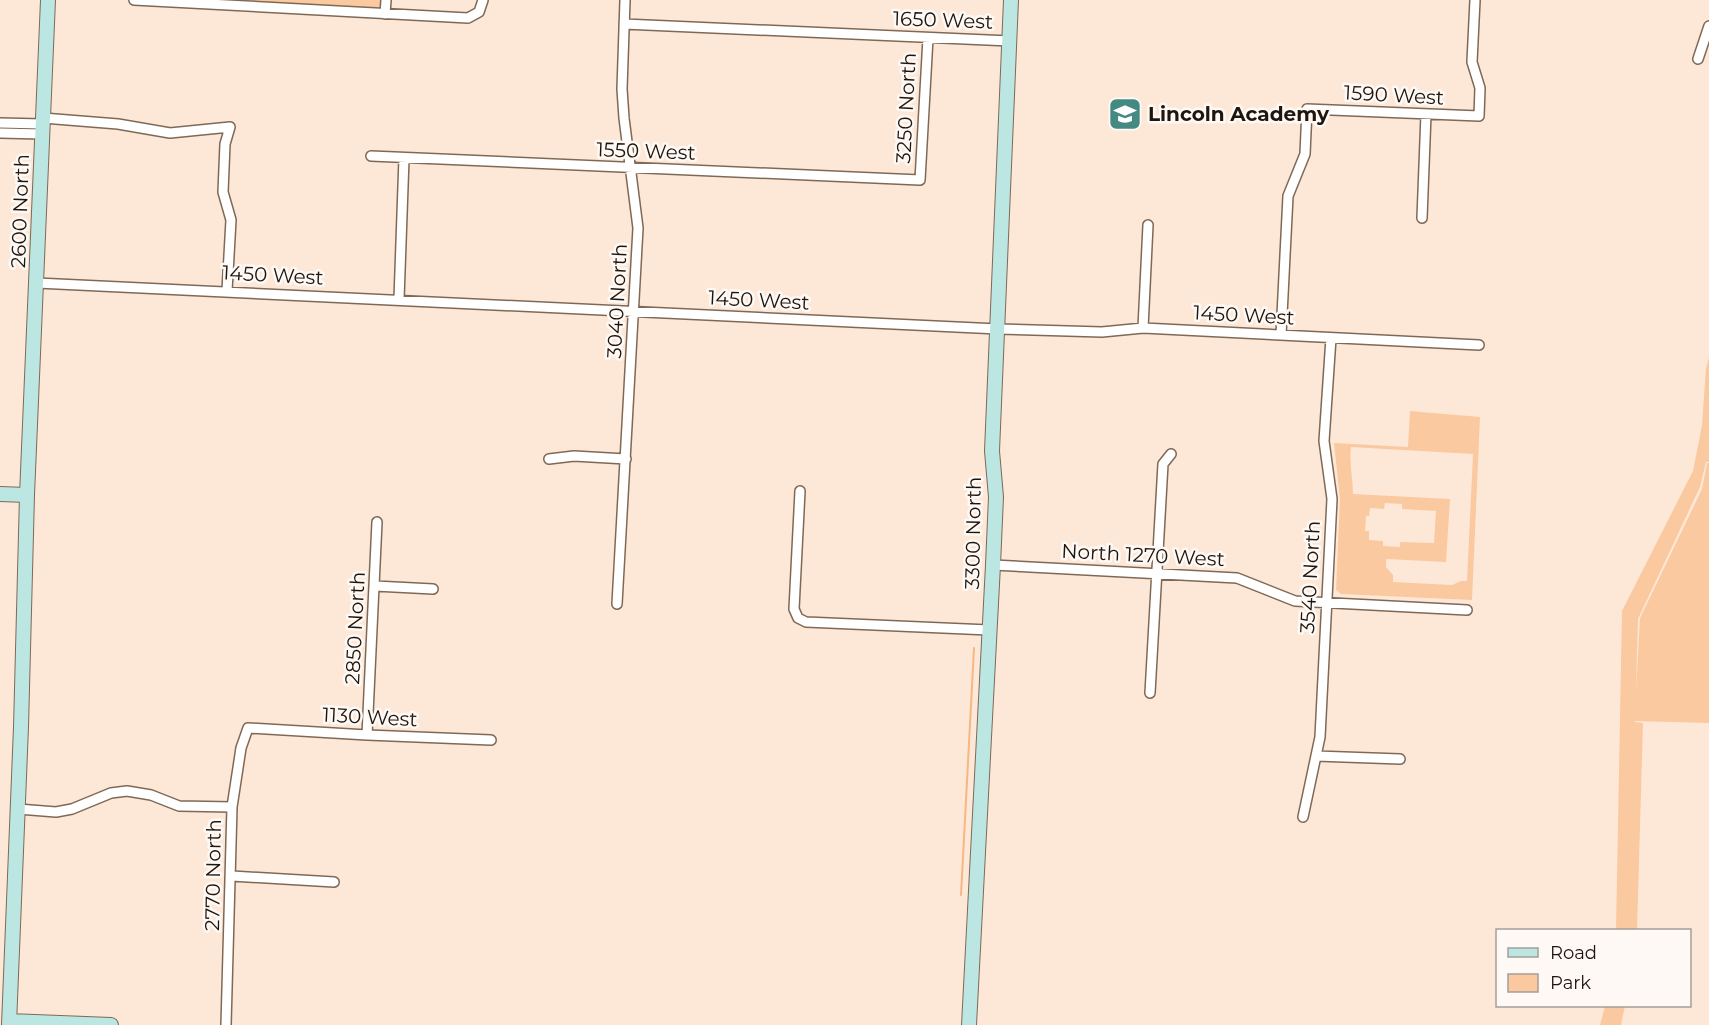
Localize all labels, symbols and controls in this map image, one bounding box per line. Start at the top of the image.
street label: 1650 West [892,6,994,34]
street label: 3250 North [891,52,921,164]
street label: 1590 West [1343,80,1445,110]
school or university icon: Lincoln Academy [1107,96,1143,132]
place label: Lincoln Academy [1148,102,1330,126]
street label: 1550 West [596,137,696,165]
street label: 2600 North [6,154,34,268]
street label: 3040 North [602,243,632,359]
street label: 1450 West [222,260,324,290]
street label: 1450 West [708,285,810,315]
street label: 1450 West [1193,300,1295,330]
street label: 3300 North [960,476,986,590]
street label: 3540 North [1295,520,1325,634]
street label: North 1270 West [1061,539,1225,571]
street label: 2850 North [340,571,370,685]
street label: 1130 West [322,703,418,731]
street label: 2770 North [200,819,226,931]
legend [1496,929,1691,1007]
text: Road [1550,942,1597,964]
text: Park [1550,972,1591,994]

